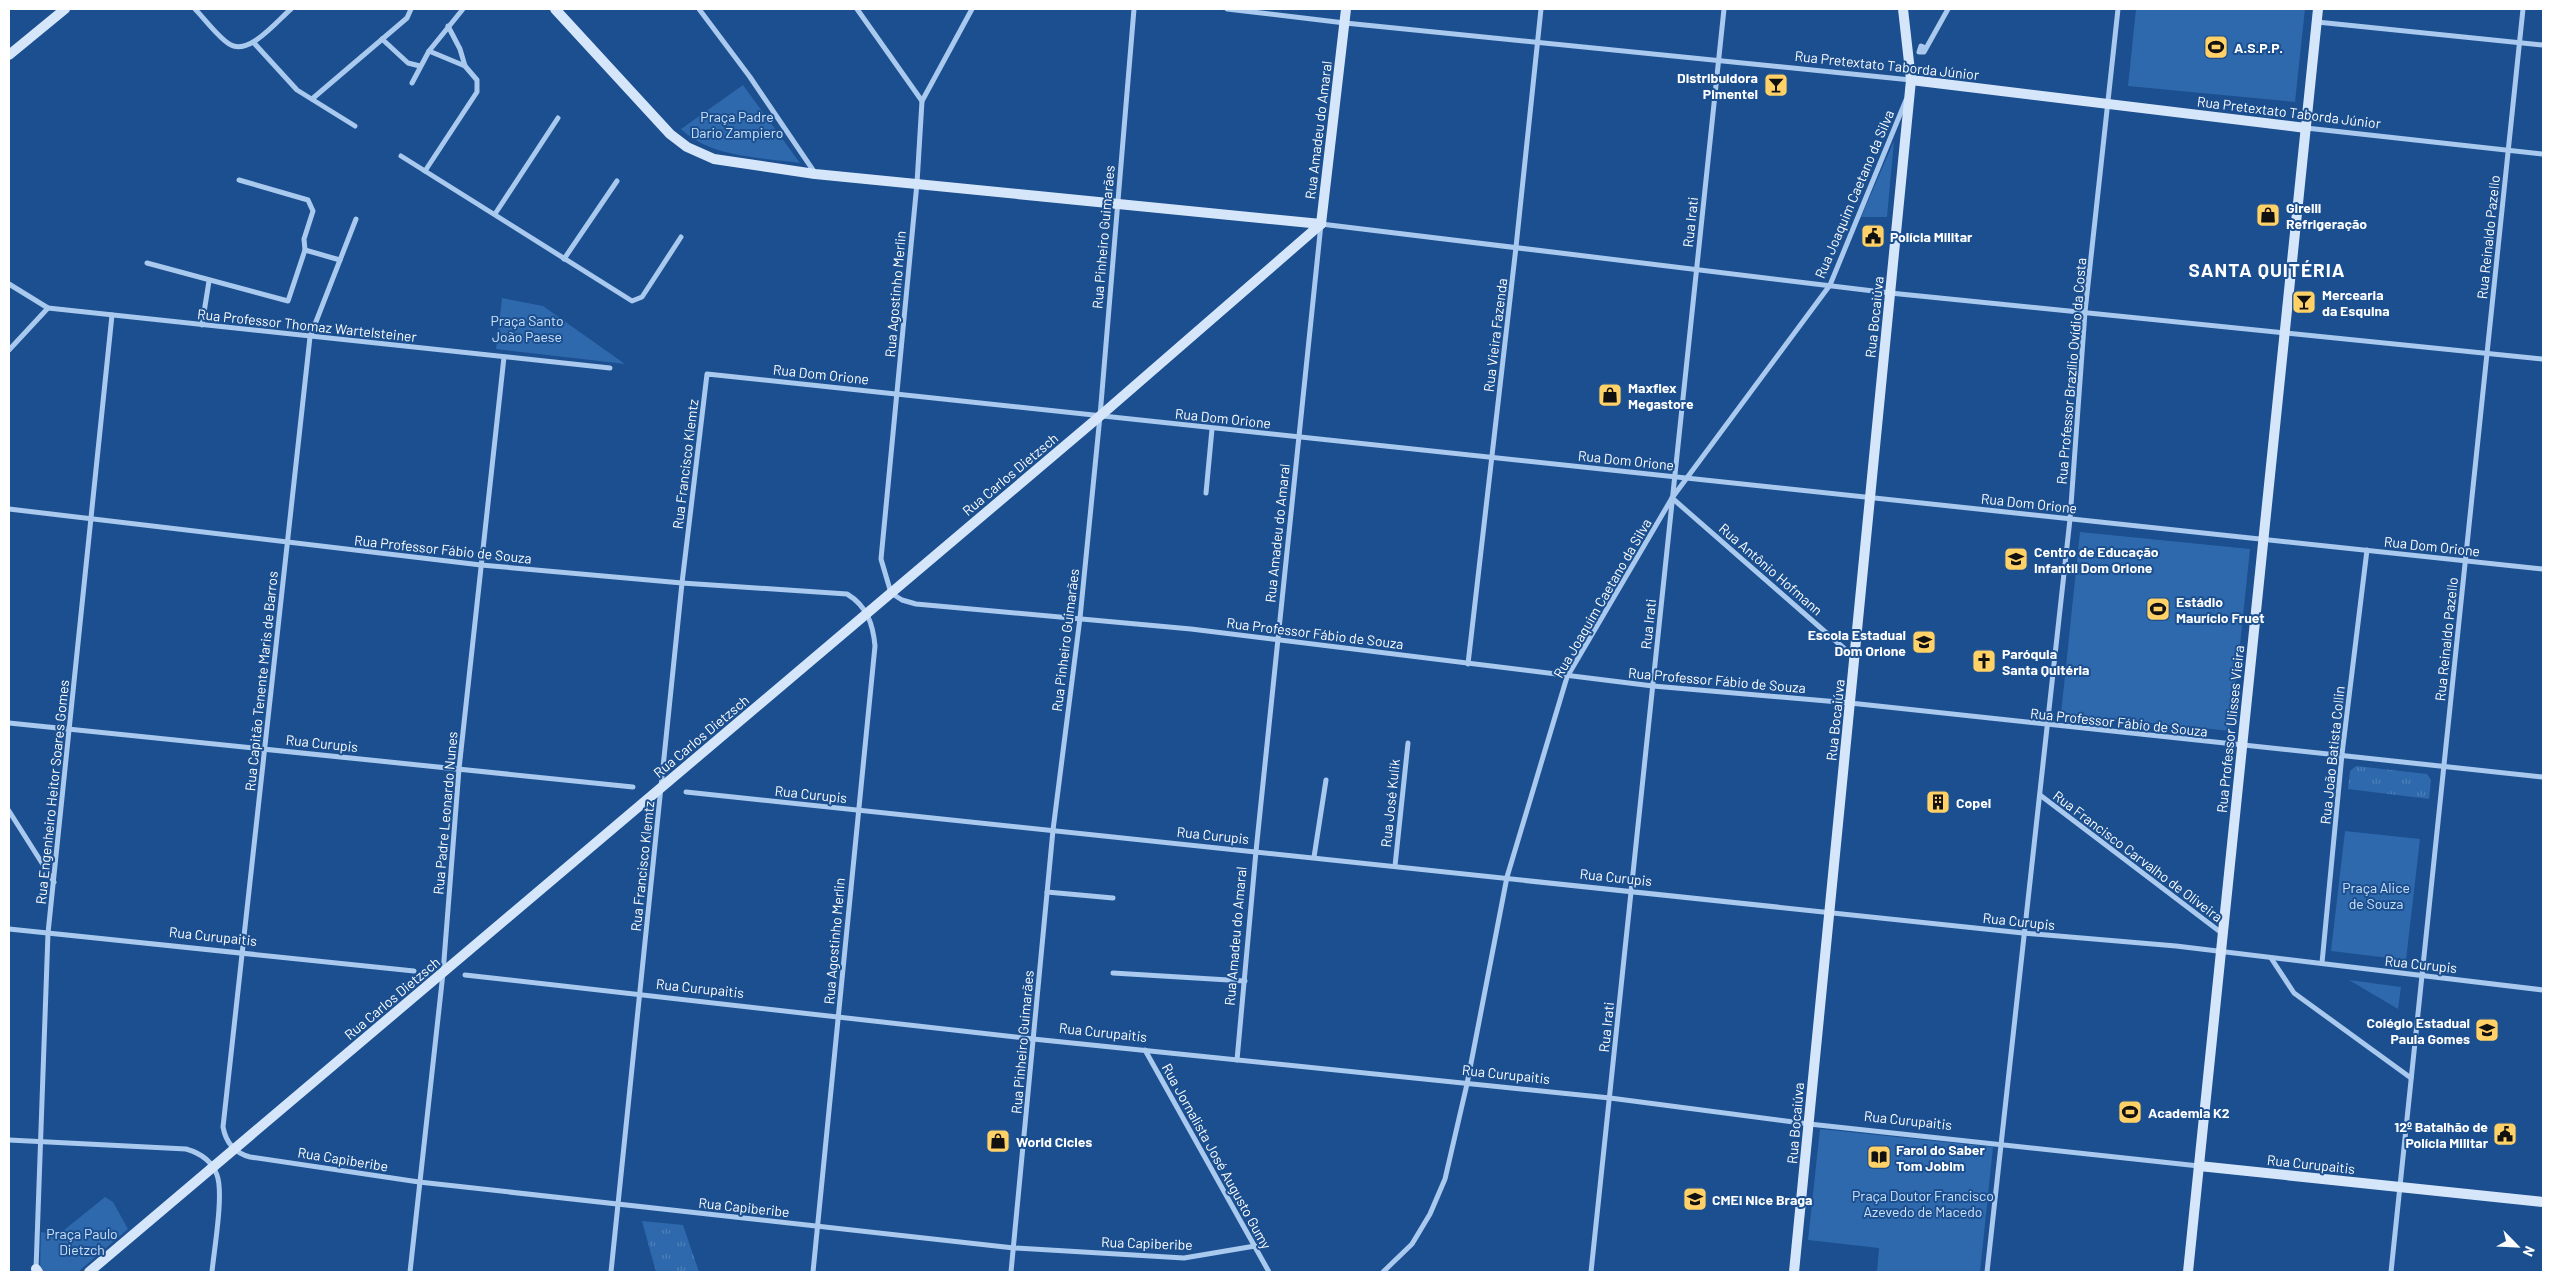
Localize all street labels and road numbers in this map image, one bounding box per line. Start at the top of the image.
street label: Rua Pretextato Taborda Júnior [1794,47,1980,83]
street label: Rua Amadeu do Amaral [1301,60,1335,200]
street label: Rua Pretextato Taborda Júnior [2196,92,2382,132]
street label: Rua Joaquim Caetano da Silva [1811,107,1897,281]
street label: Rua Pinheiro Guimarães [1088,164,1118,309]
street label: Rua Reinaldo Pazello [2473,174,2503,300]
street label: Rua Irati [1679,196,1701,248]
street label: Rua Agostinho Merlin [881,230,909,358]
street label: Rua Professor Brazílio Ovídio da Costa [2053,257,2089,485]
street label: Rua Bocaiúva [1861,276,1887,358]
street label: Rua Vieira Fazenda [1480,277,1510,393]
street label: Rua Professor Thomaz Wartelsteiner [197,305,417,345]
street label: Rua Dom Orione [772,360,870,388]
street label: Rua Francisco Klemtz [669,398,701,530]
street label: Rua Dom Orione [1174,404,1272,432]
street label: Rua Carlos Dietzsch [959,429,1061,519]
street label: Rua Dom Orione [1577,446,1675,474]
street label: Rua Amadeu do Amaral [1261,463,1293,603]
street label: Rua Dom Orione [1980,489,2078,517]
street label: Rua Joaquim Caetano da Silva [1549,515,1655,681]
street label: Rua Antônio Hofmann [1716,519,1826,619]
street label: Rua Professor Fábio de Souza [353,531,533,567]
street label: Rua Dom Orione [2383,532,2481,560]
street label: Rua Pinheiro Guimarães [1048,567,1082,712]
street label: Rua Capitão Tenente Maris de Barros [241,570,281,792]
street label: Rua Reinaldo Pazello [2431,576,2461,702]
street label: Rua Irati [1637,598,1659,650]
street label: Rua Professor Fábio de Souza [1226,614,1404,652]
street label: Rua Professor Ulisses Vieira [2213,644,2247,814]
street label: Rua Professor Fábio de Souza [1627,664,1807,696]
street label: Rua Engenheiro Heitor Soares Gomes [32,679,72,905]
street label: Rua Bocaiúva [1822,679,1848,761]
street label: Rua João Batista Collin [2316,685,2348,825]
street label: Rua Carlos Dietzsch [650,691,752,781]
street label: Rua Professor Fábio de Souza [2029,704,2209,740]
street label: Rua Padre Leonardo Nunes [429,730,461,895]
street label: Rua Curupis [285,731,359,755]
street label: Rua José Kulik [1377,758,1403,848]
street label: Rua Curupis [774,782,848,806]
street label: Rua Francisco Carvalho de Oliveira [2050,787,2226,925]
street label: Rua Francisco Klemtz [627,800,657,932]
street label: Rua Curupis [1176,823,1250,847]
street label: Rua Curupis [1579,865,1653,889]
street label: Rua Amadeu do Amaral [1220,866,1250,1006]
street label: Rua Agostinho Merlin [820,877,848,1005]
street label: Rua Curupis [1982,909,2056,933]
street label: Rua Curupaitis [168,923,258,949]
street label: Rua Curupis [2384,952,2458,976]
street label: Rua Carlos Dietzsch [341,953,443,1043]
street label: Rua Pinheiro Guimarães [1007,969,1037,1114]
street label: Rua Curupaitis [655,975,745,1001]
street label: Rua Irati [1595,1001,1617,1053]
street label: Rua Curupaitis [1058,1019,1148,1045]
street label: Rua Jornalista José Augusto Gumy [1159,1060,1276,1252]
street label: Rua Curupaitis [1461,1061,1551,1087]
street label: Rua Bocaiúva [1783,1082,1807,1164]
street label: Rua Curupaitis [1863,1107,1953,1133]
street label: Rua Capiberibe [296,1143,390,1175]
street label: Rua Curupaitis [2266,1151,2356,1177]
street label: Rua Capiberibe [698,1194,790,1220]
street label: Rua Capiberibe [1101,1233,1193,1253]

